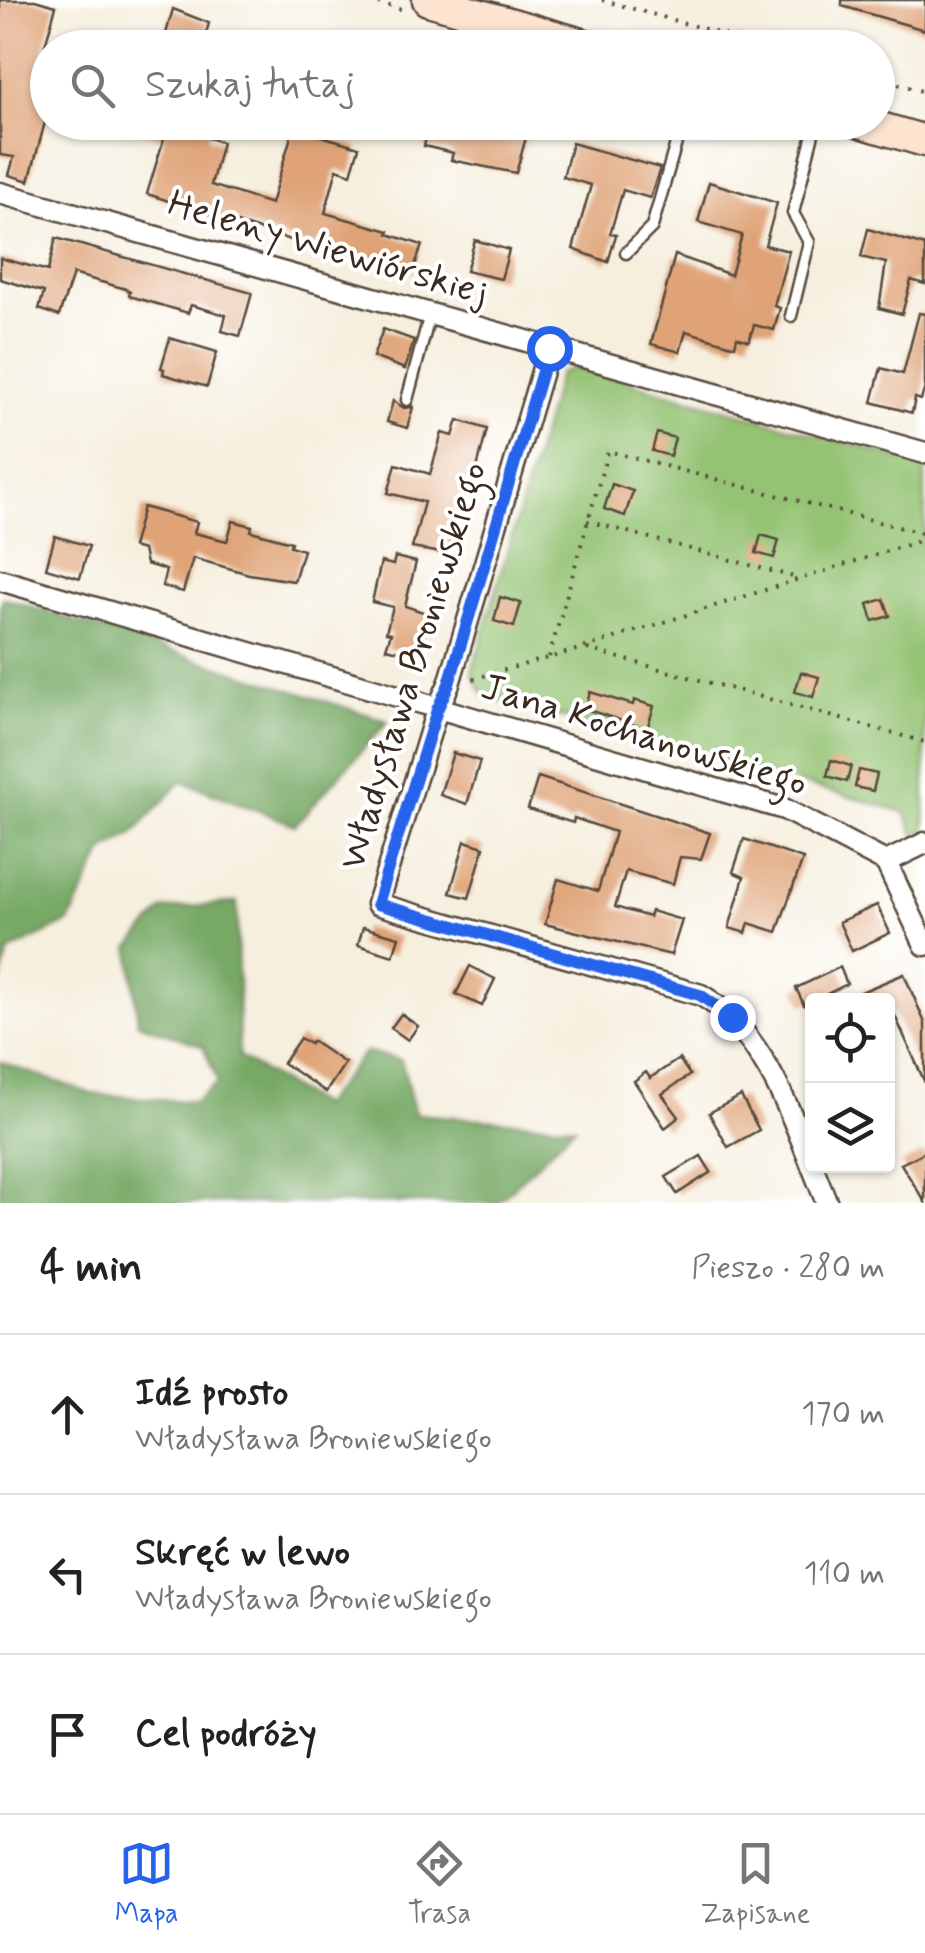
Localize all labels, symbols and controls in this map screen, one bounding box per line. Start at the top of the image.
search box [30,30,895,140]
icon: search [65,58,120,113]
text: Szukaj tutaj [145,61,355,110]
street label: Heleny Wiewiórskiej [162,180,494,318]
route start [527,326,573,372]
street label: Władysława Broniewskiego [329,456,503,877]
street label: Jana Kochanowskiego [474,663,813,813]
map controls [805,993,895,1173]
button: locate [805,993,895,1083]
route end [710,995,756,1041]
button: layers [805,1083,895,1173]
text: 4 min [40,1241,142,1296]
text: Pieszo · 280 m [691,1247,885,1289]
text: Idź prosto [135,1369,288,1418]
icon: ahead [40,1387,95,1442]
text: 170 m [801,1393,885,1435]
text: Władysława Broniewskiego [135,1418,492,1460]
text: Skręć w lewo [135,1529,350,1578]
icon: left [40,1547,95,1602]
text: 110 m [804,1553,885,1595]
text: Władysława Broniewskiego [135,1578,492,1620]
icon: arrive [40,1707,95,1762]
text: Cel podróży [135,1710,317,1759]
tab: Mapa [115,1836,178,1933]
tab: Trasa [408,1836,471,1933]
tab: Zapisane [700,1836,810,1933]

